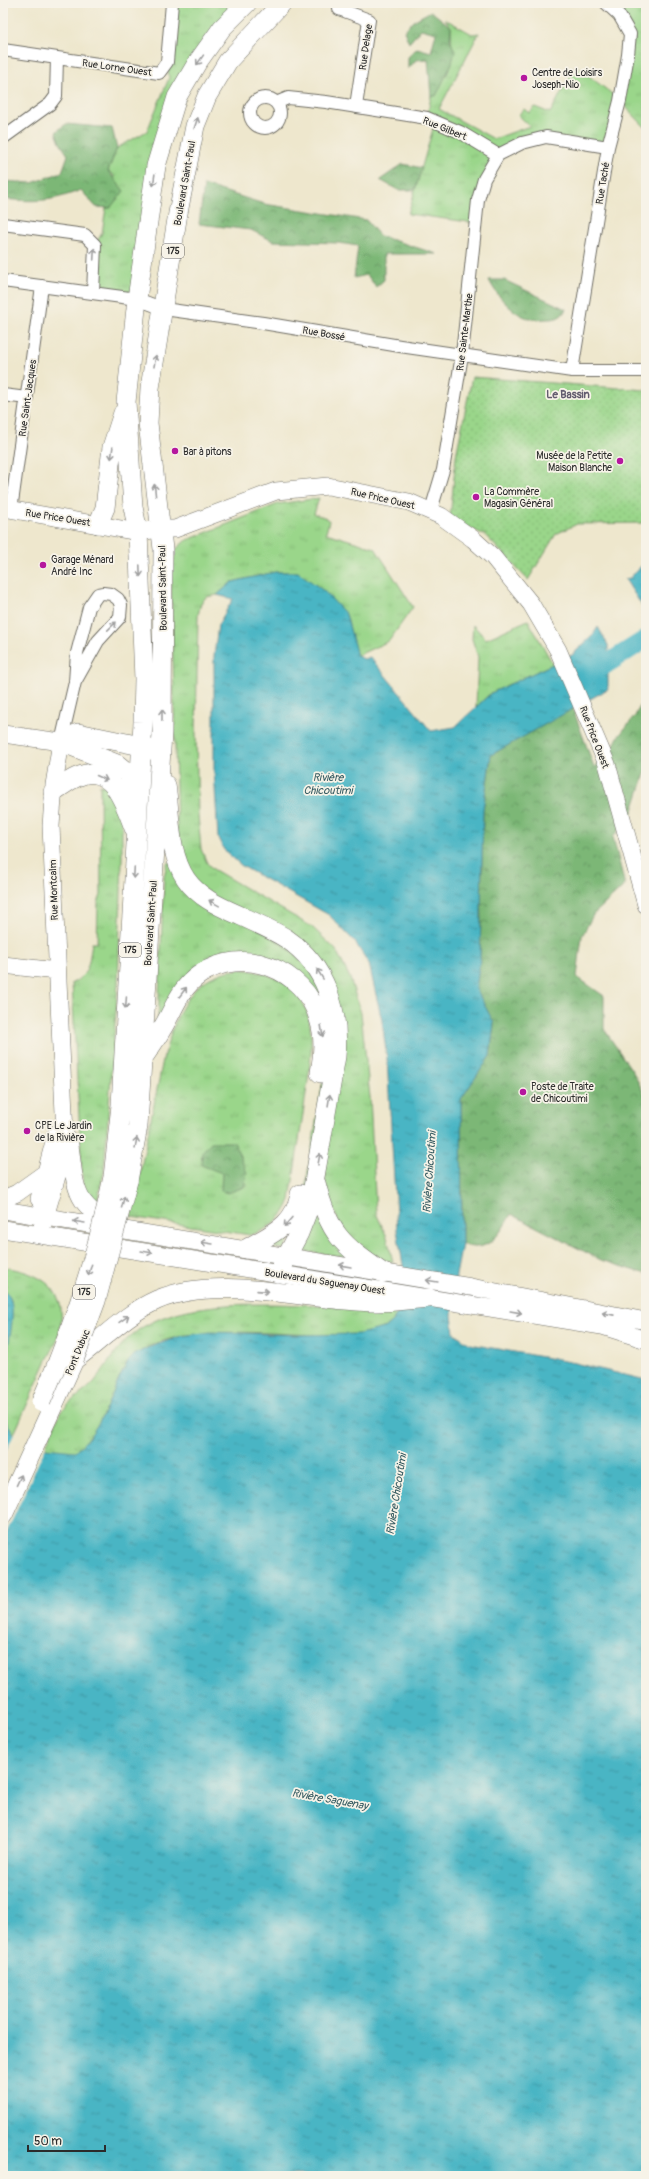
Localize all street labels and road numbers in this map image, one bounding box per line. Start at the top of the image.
street label: Rue Delage [357,23,375,71]
street label: Rue Lorne Ouest [81,57,153,79]
street label: Rue Gilbert [421,115,469,143]
street label: Boulevard Saint-Paul [172,140,198,226]
street label: Rue Taché [594,161,612,205]
road number: 175 [162,244,184,258]
street label: Rue Sainte-Marthe [454,293,476,372]
street label: Rue Bossé [302,324,346,344]
street label: Rue Saint-Jacques [17,358,39,437]
street label: Rue Price Ouest [349,486,417,512]
street label: Rue Price Ouest [25,507,92,529]
street label: Boulevard Saint-Paul [156,545,170,631]
street label: Rue Price Ouest [577,705,612,771]
street label: Rue Montcalm [47,859,61,921]
street label: Boulevard Saint-Paul [142,880,160,966]
road number: 175 [119,943,141,957]
street label: Boulevard du Saguenay Ouest [264,1267,387,1298]
road number: 175 [73,1285,95,1299]
street label: Pont Dubuc [63,1328,93,1377]

